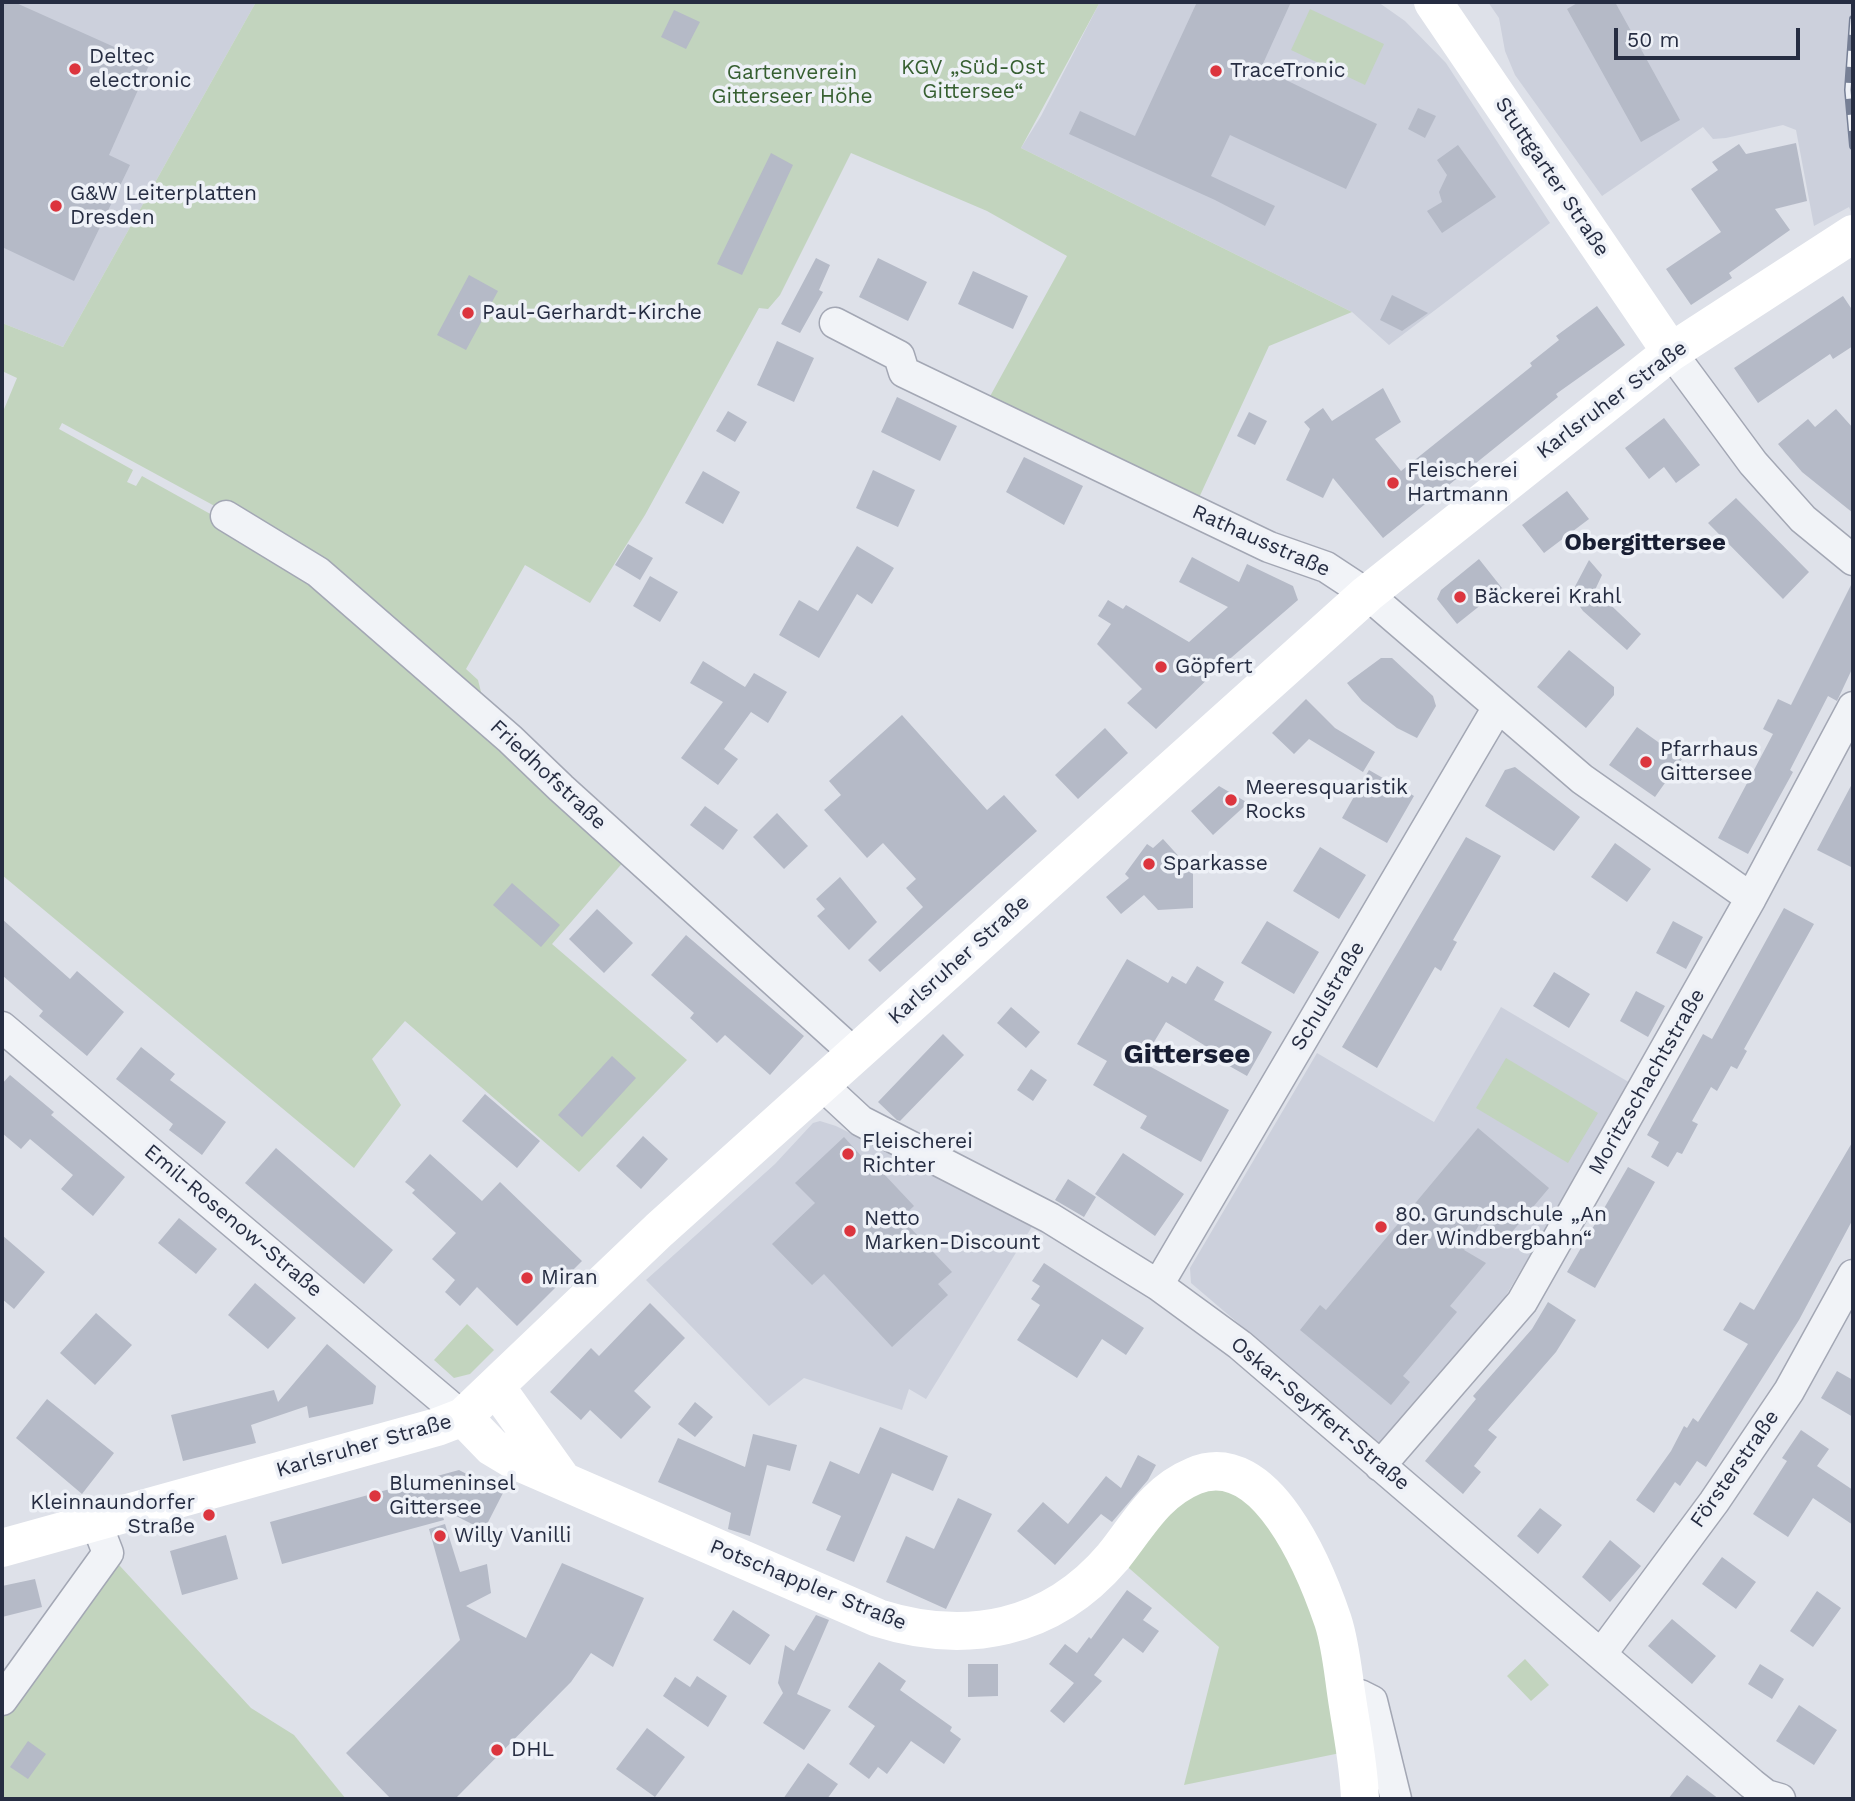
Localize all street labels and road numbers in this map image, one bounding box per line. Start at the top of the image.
street label: Stuttgarter Straße [1489,93,1615,261]
street label: Karlsruher Straße [1532,335,1692,465]
street label: Rathausstraße [1188,499,1334,583]
street label: Friedhofstraße [485,715,611,835]
street label: Karlsruher Straße [883,890,1035,1030]
street label: Schulstraße [1286,937,1370,1055]
street label: Moritzschachtstraße [1583,984,1711,1180]
street label: Emil-Rosenow-Straße [139,1139,327,1303]
street label: Oskar-Seyffert-Straße [1225,1332,1415,1496]
street label: Försterstraße [1685,1405,1785,1533]
street label: Karlsruher Straße [273,1409,455,1483]
street label: Potschappler Straße [706,1534,910,1636]

